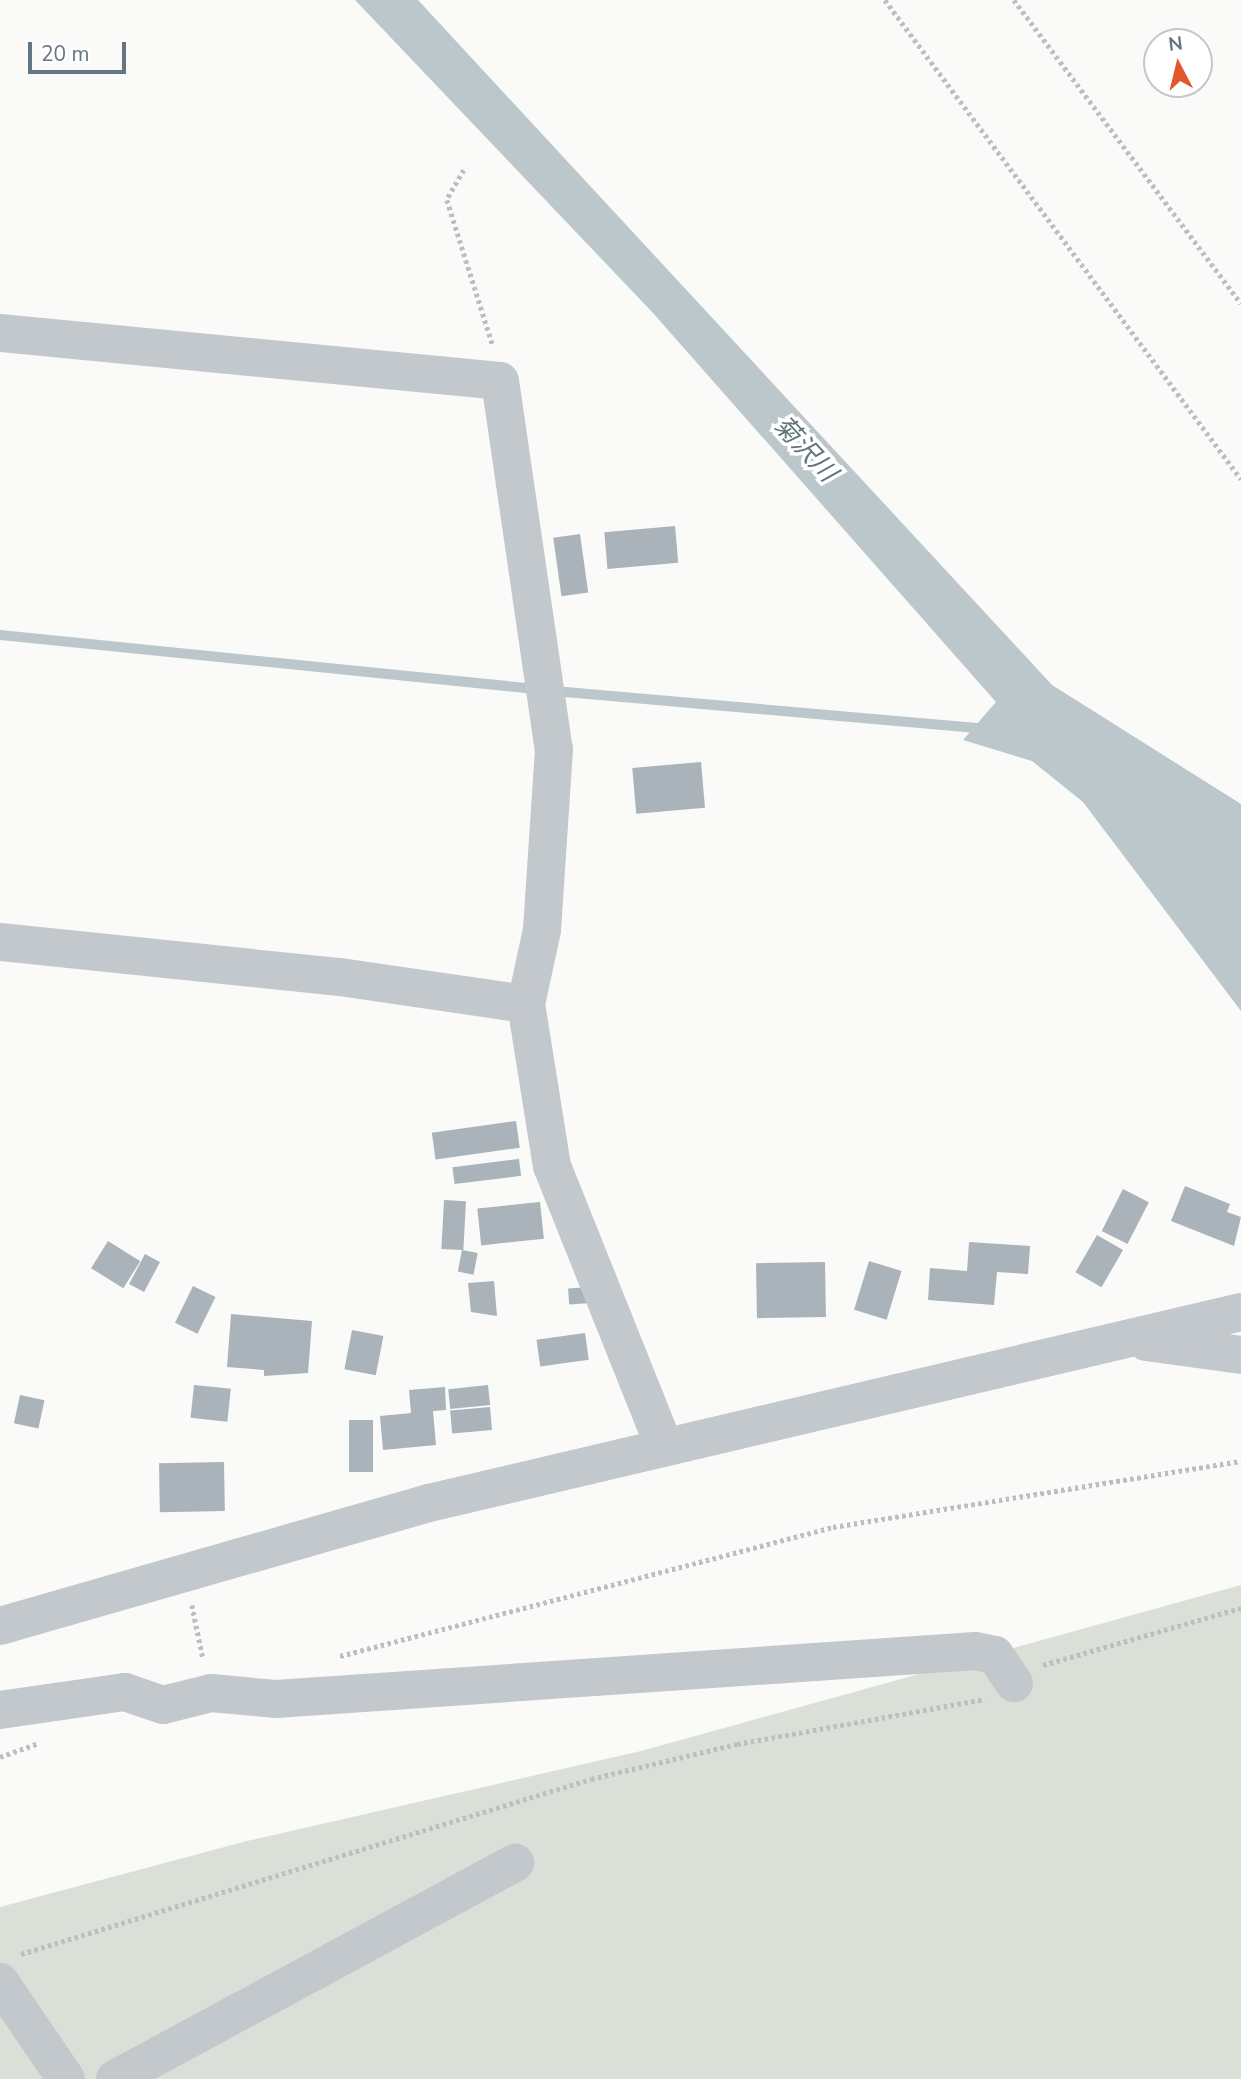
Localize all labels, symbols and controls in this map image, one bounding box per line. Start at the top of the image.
scale bar [32,28,130,72]
north arrow [1143,28,1213,98]
text: N [1167,30,1184,58]
text: 20 m [41,40,90,68]
water label: 菊沢川 [767,410,843,488]

